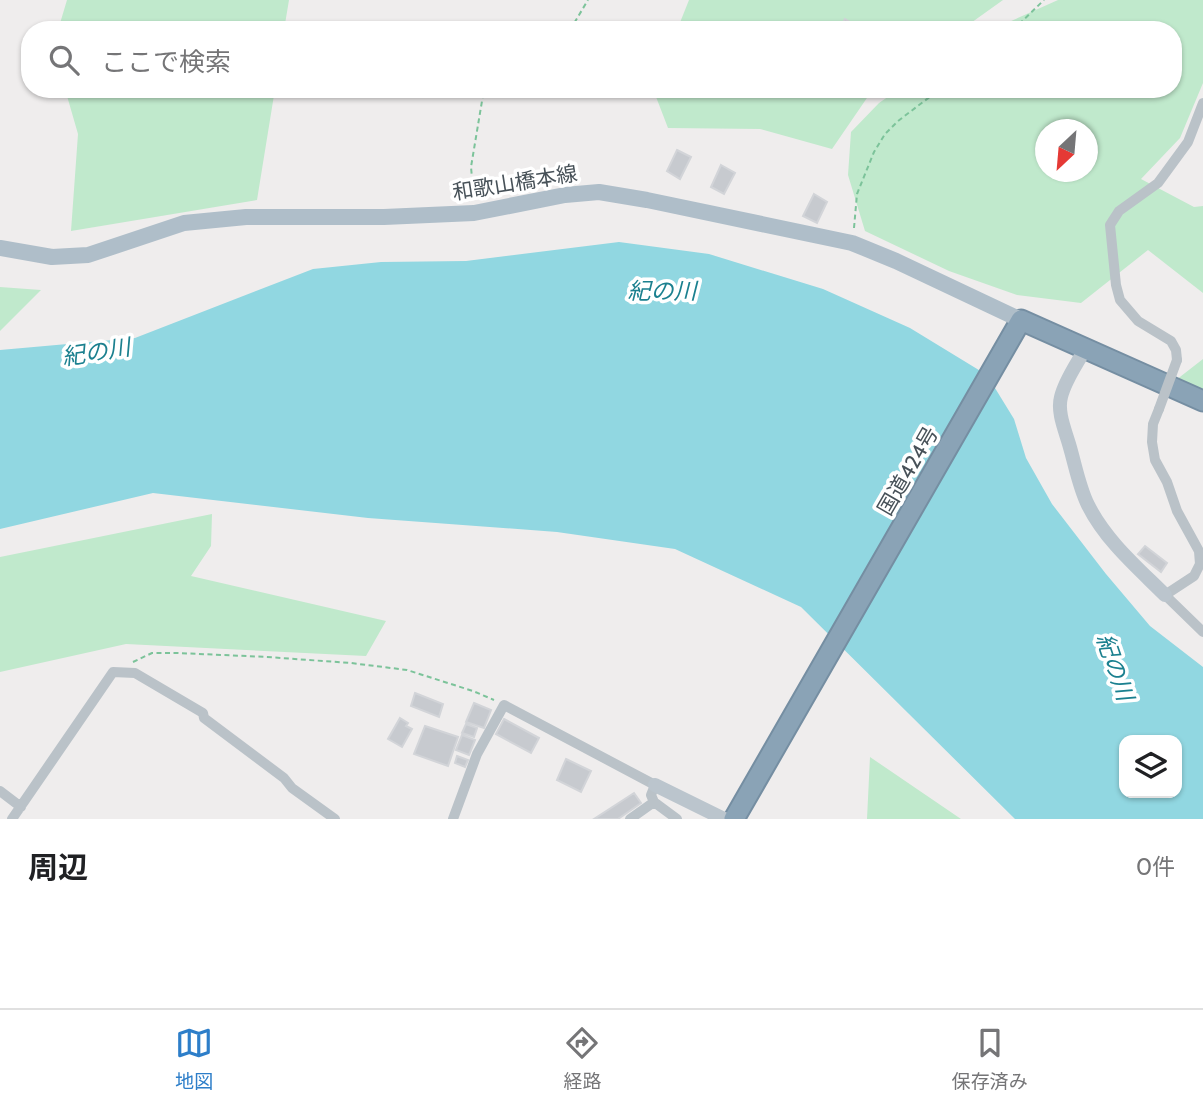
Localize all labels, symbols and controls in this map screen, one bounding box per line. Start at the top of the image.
search box [21,21,1182,98]
icon: search [45,41,83,79]
text: ここで検索 [101,46,231,78]
north arrow [1035,119,1098,182]
street label: 和歌山橋本線 [451,160,579,205]
water label: 紀の川 [628,277,700,305]
water label: 紀の川 [60,332,135,371]
street label: 国道424号 [872,422,943,520]
water label: 紀の川 [1091,630,1140,707]
map controls [1119,735,1182,798]
button: layers [1119,735,1182,798]
text: 周辺 [28,849,88,886]
text: 0件 [1136,853,1175,881]
tab: 地図 [175,1024,213,1093]
tab: 経路 [563,1024,602,1093]
tab: 保存済み [952,1024,1028,1093]

